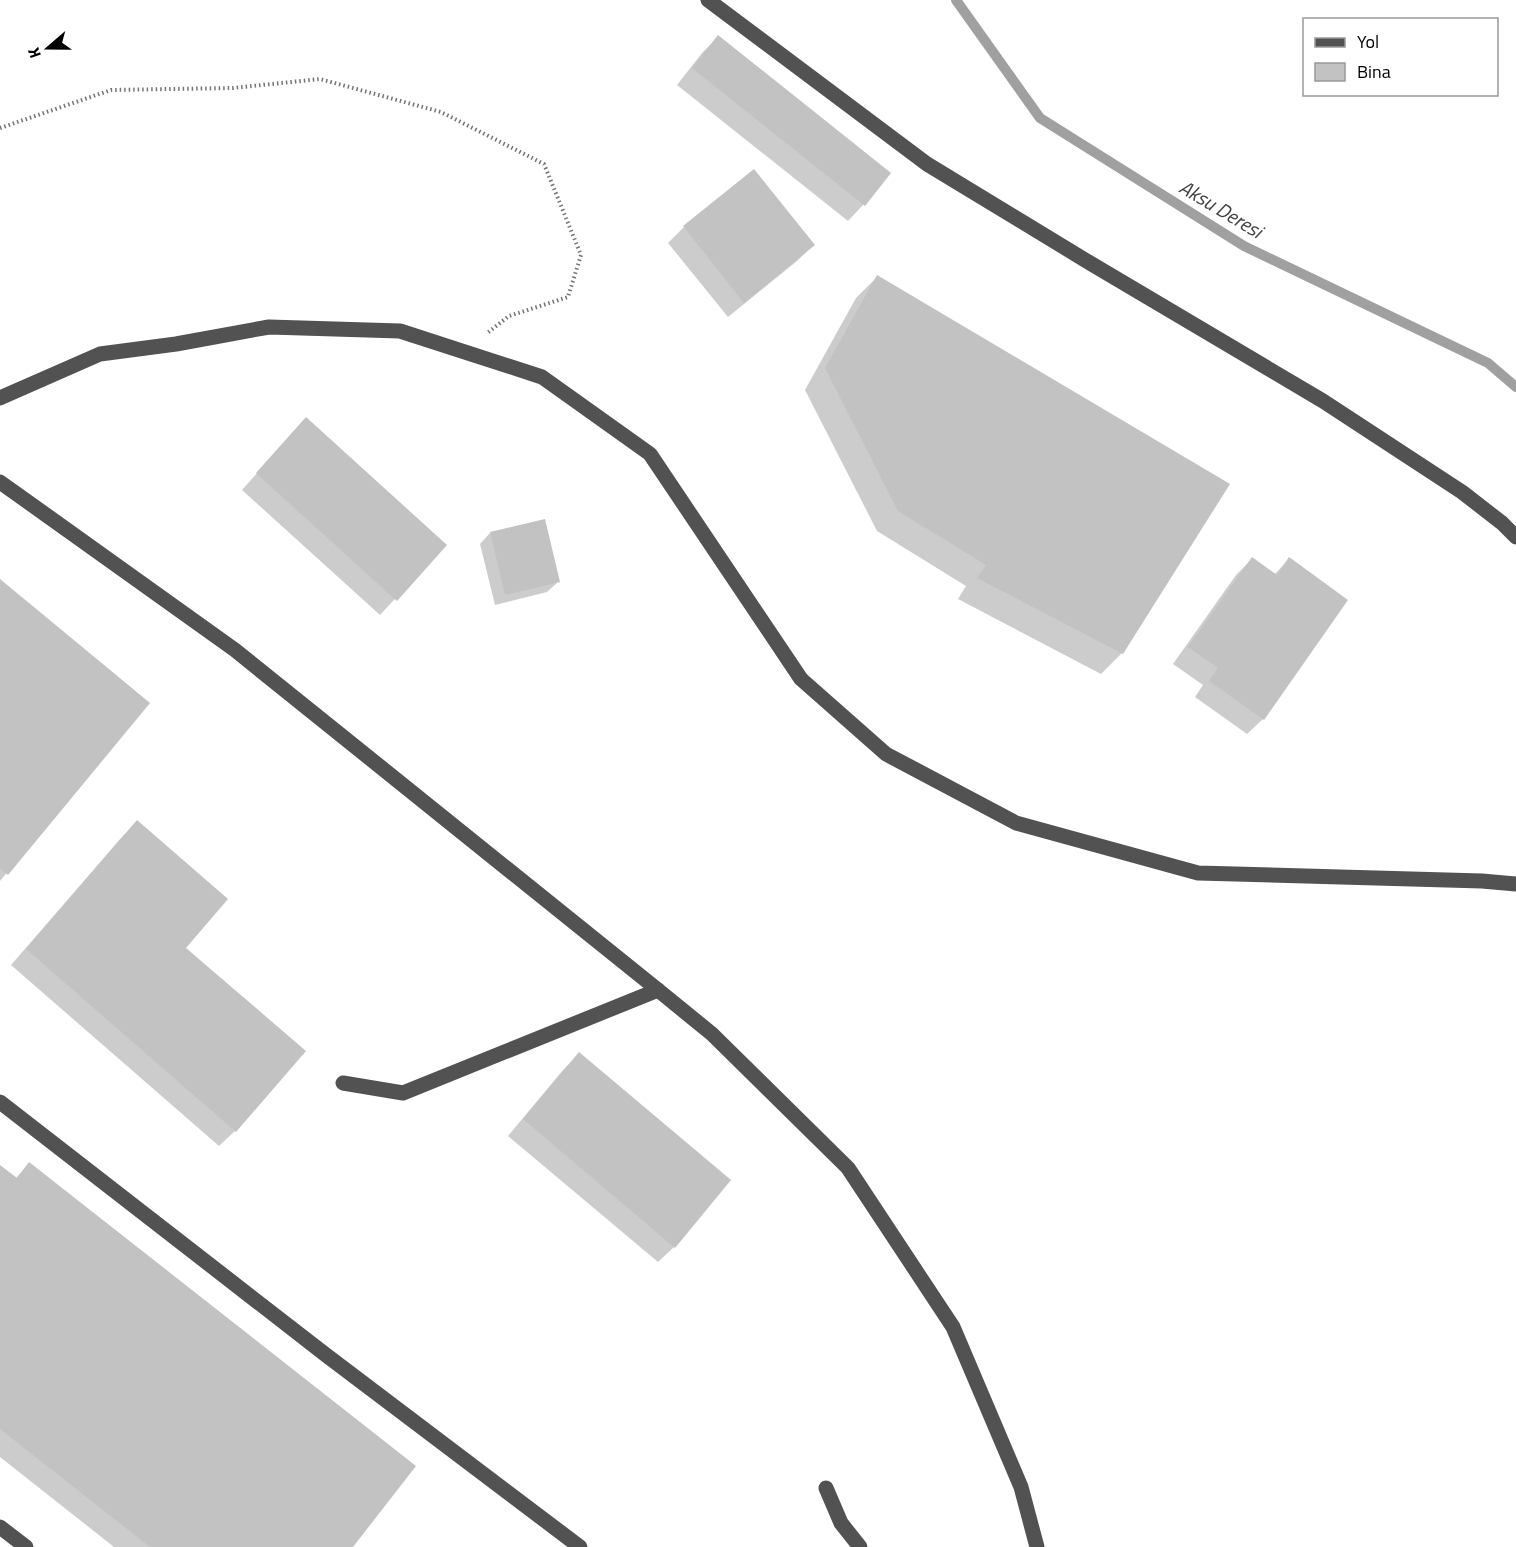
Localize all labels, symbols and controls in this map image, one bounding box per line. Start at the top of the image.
north arrow [18,18,78,78]
legend [1303,18,1498,96]
text: Yol [1357,28,1379,55]
text: K [21,44,47,62]
text: Bina [1357,58,1391,85]
water label: Aksu Deresi [1174,172,1271,247]

